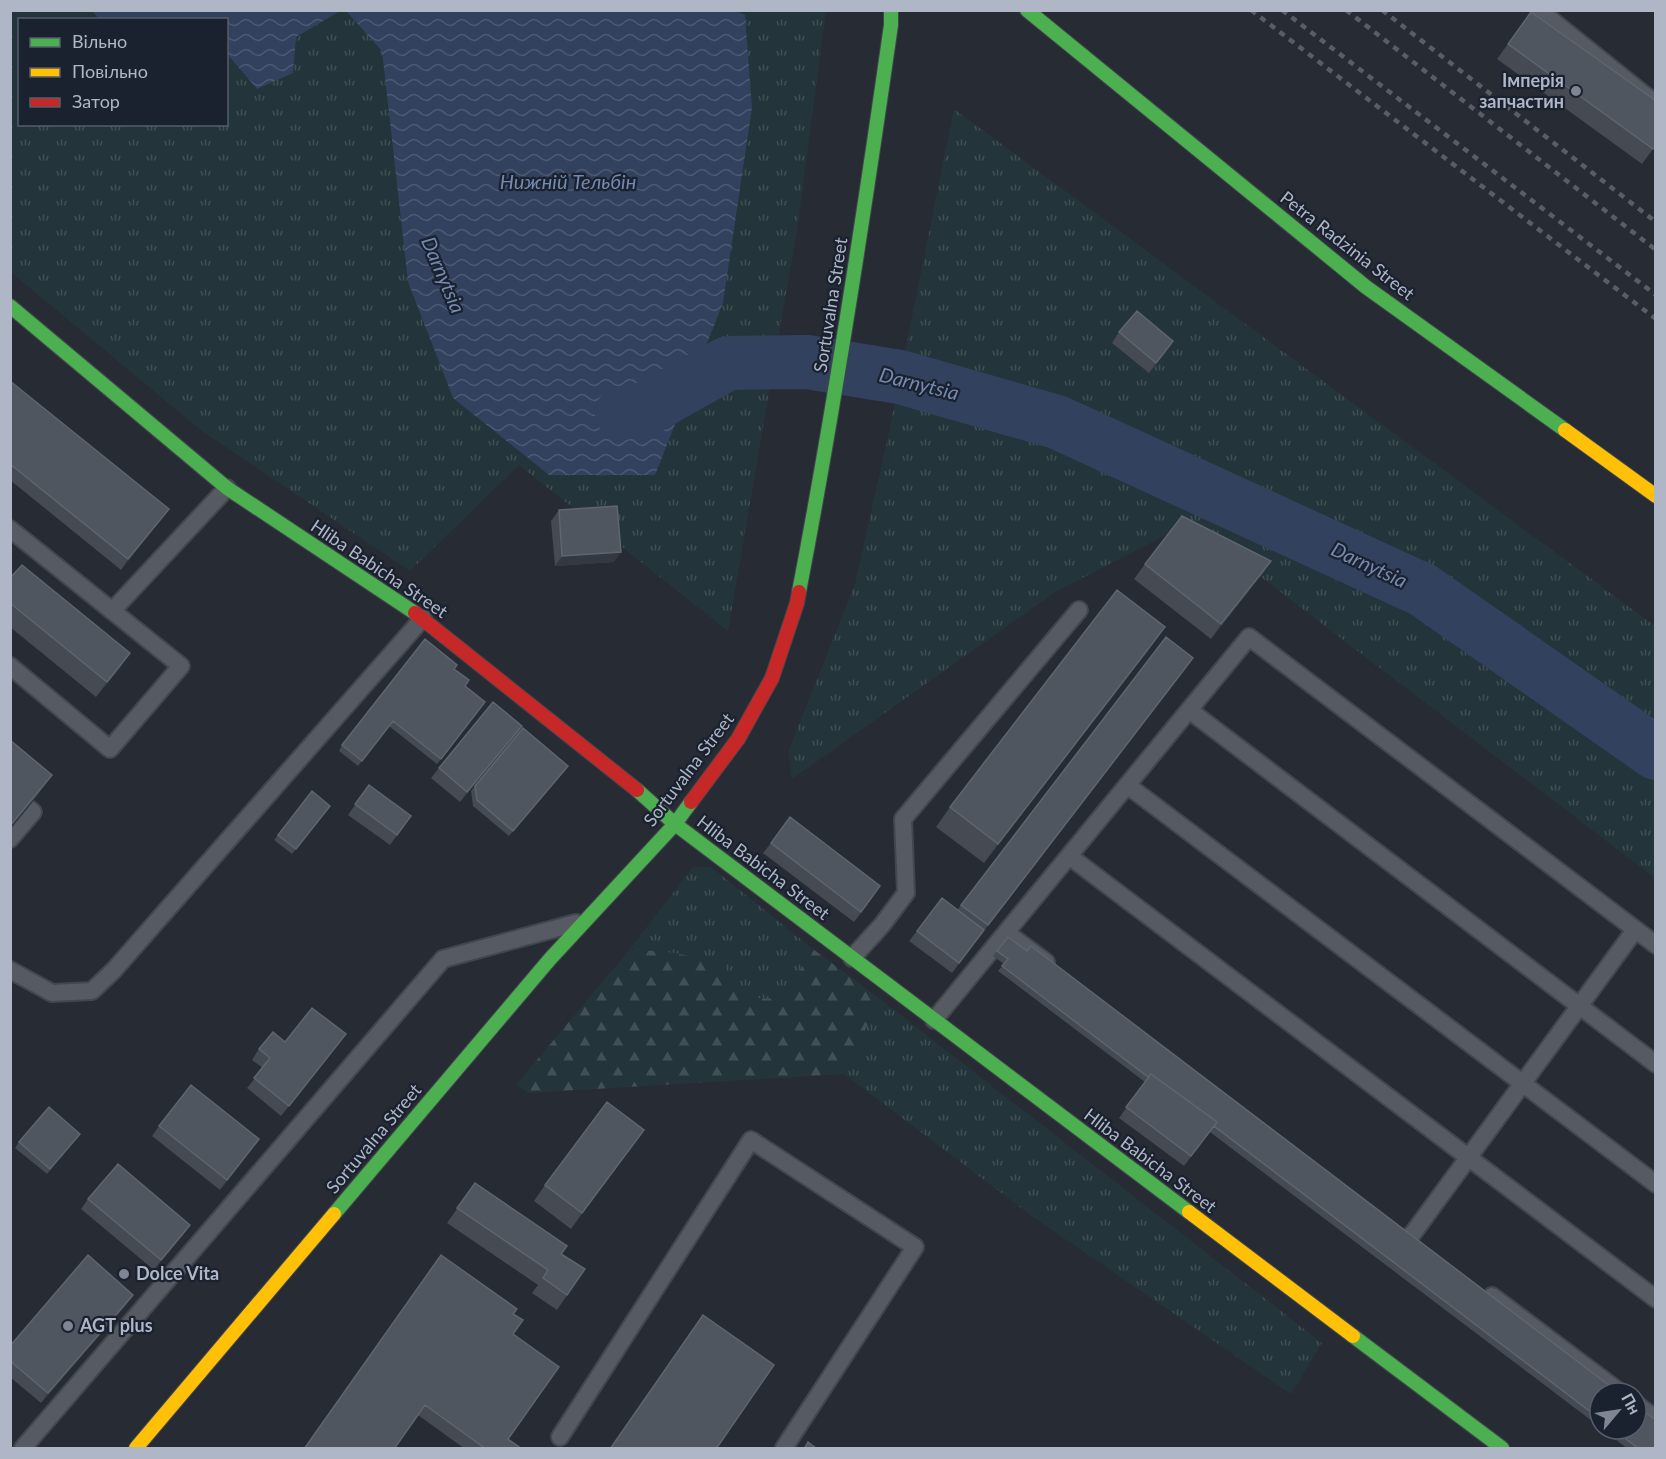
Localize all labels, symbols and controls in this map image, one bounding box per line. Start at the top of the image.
legend [18,18,228,126]
text: Вільно [72,30,127,52]
text: Повільно [72,60,148,82]
place label: Імперія запчастин [1479,69,1564,112]
marker: Імперія запчастин [1569,84,1583,98]
text: Затор [72,90,120,112]
water label: Нижній Тельбін [500,169,636,193]
street label: Petra Radzinia Street [1276,186,1419,305]
water label: Darnytsia [417,233,471,317]
street label: Sortuvalna Street [808,235,852,374]
water label: Darnytsia [877,362,961,404]
street label: Hliba Babicha Street [307,514,453,622]
water label: Darnytsia [1328,536,1411,592]
street label: Sortuvalna Street [638,708,738,830]
street label: Hliba Babicha Street [693,810,835,925]
street label: Sortuvalna Street [321,1079,426,1198]
street label: Hliba Babicha Street [1080,1103,1222,1218]
place label: Dolce Vita [136,1262,219,1284]
marker: Dolce Vita [117,1267,131,1281]
place label: AGT plus [79,1314,153,1336]
marker: AGT plus [61,1319,75,1333]
north arrow [1588,1381,1648,1441]
text: Пн [1618,1390,1645,1417]

